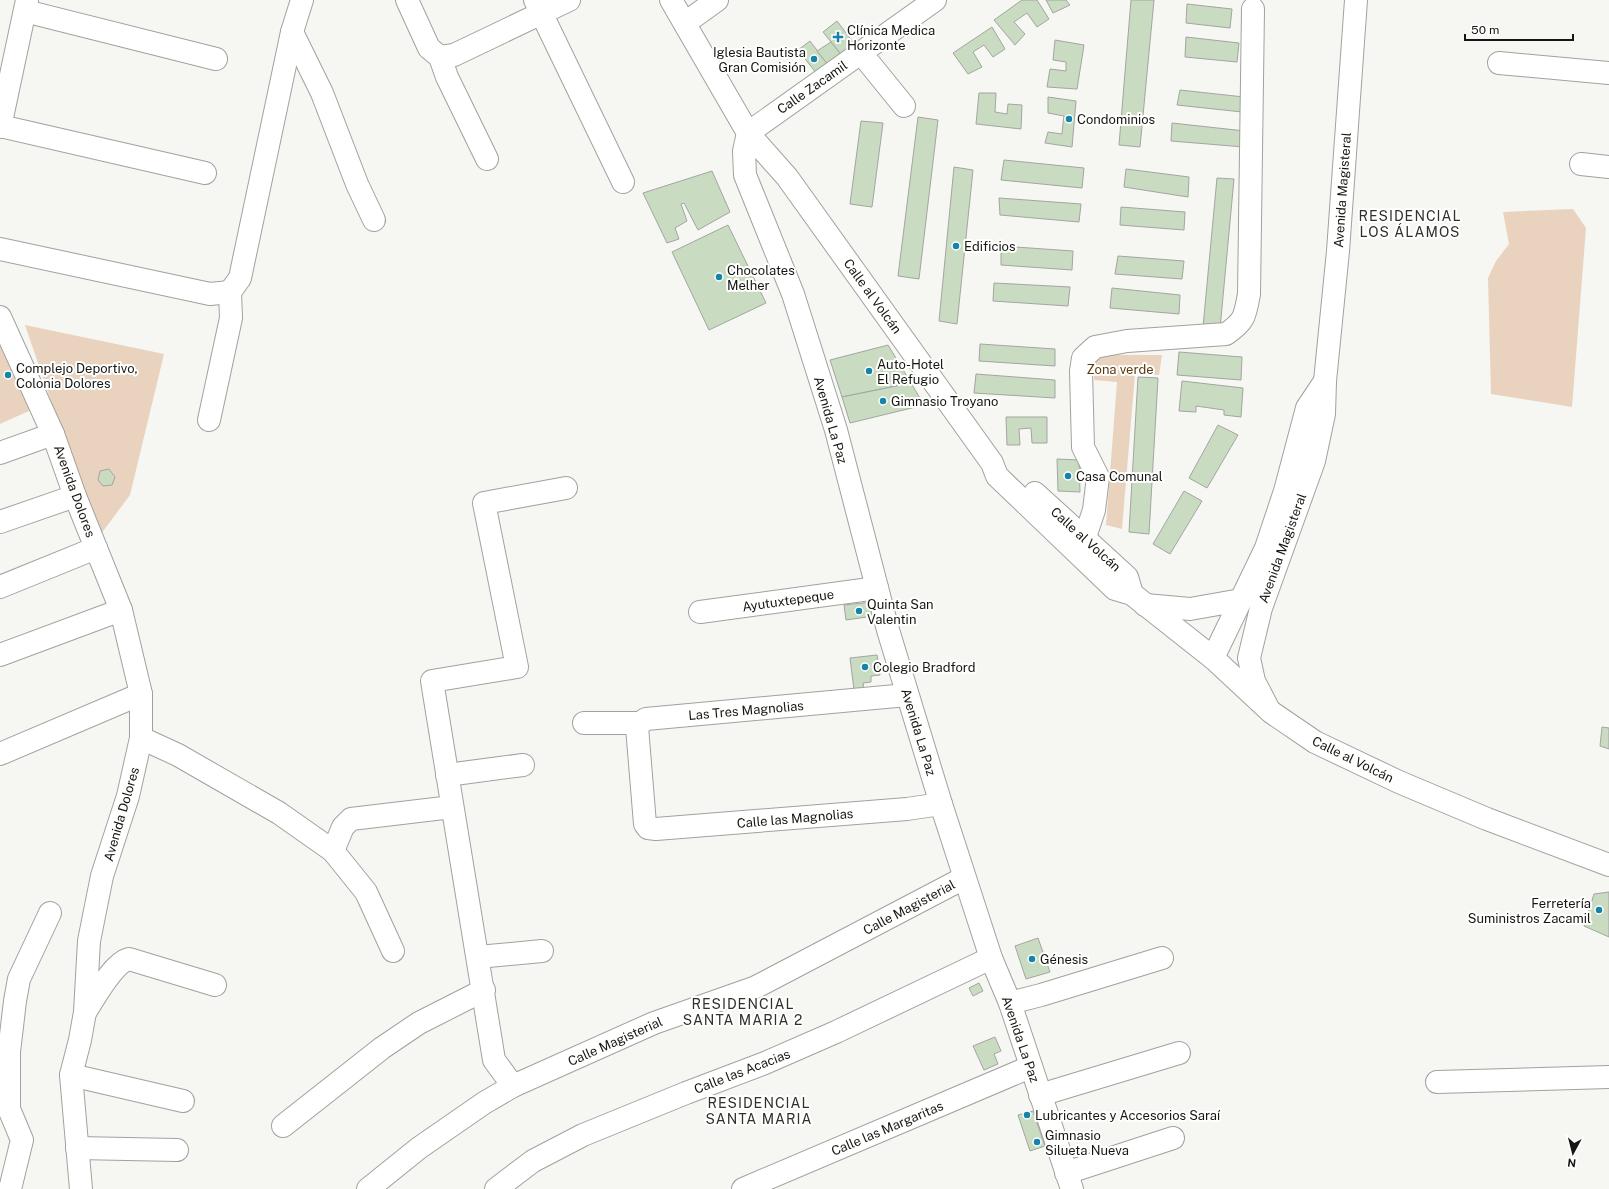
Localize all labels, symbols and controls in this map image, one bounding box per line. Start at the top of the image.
scale bar [1465,16,1573,42]
place label: Clínica Medica Horizonte [847,23,935,53]
text: 50 m [1471,23,1499,37]
marker: Clínica Medica Horizonte [832,31,844,43]
place label: Iglesia Bautista Gran Comisión [713,45,806,75]
marker: Iglesia Bautista Gran Comisión [809,54,819,64]
street label: Calle Zacamil [774,58,850,117]
place label: Condominios [1077,112,1155,127]
marker: Condominios [1064,114,1074,124]
street label: Avenida Magisteral [1331,132,1354,248]
district label: RESIDENCIAL LOS ÁLAMOS [1358,208,1462,240]
place label: Edificios [964,239,1016,254]
marker: Edificios [951,241,961,251]
street label: Calle al Volcán [840,256,905,337]
place label: Chocolates Melher [727,263,795,293]
marker: Chocolates Melher [714,272,724,282]
place label: Auto-Hotel El Refugio [877,357,944,387]
place label: Complejo Deportivo, Colonia Dolores [16,361,138,391]
park label: Zona verde [1086,362,1154,377]
marker: Auto-Hotel El Refugio [864,366,874,376]
marker: Complejo Deportivo, Colonia Dolores [3,370,13,380]
street label: Avenida La Paz [811,375,850,466]
place label: Gimnasio Troyano [891,394,998,409]
marker: Gimnasio Troyano [878,396,888,406]
street label: Avenida Dolores [51,443,98,539]
place label: Casa Comunal [1076,469,1163,484]
marker: Casa Comunal [1063,471,1073,481]
street label: Avenida Magisteral [1256,491,1309,605]
street label: Calle al Volcán [1048,504,1124,575]
street label: Ayutuxtepeque [741,587,835,614]
place label: Quinta San Valentin [867,597,934,627]
marker: Quinta San Valentin [854,606,864,616]
place label: Colegio Bradford [873,660,976,675]
marker: Colegio Bradford [860,662,870,672]
street label: Avenida La Paz [898,687,939,777]
street label: Las Tres Magnolias [688,698,804,723]
street label: Calle al Volcán [1310,733,1396,786]
street label: Avenida Dolores [101,765,142,863]
street label: Calle las Magnolias [736,806,854,831]
street label: Calle Magisterial [861,877,958,938]
place label: Ferretería Suministros Zacamil [1468,896,1591,926]
marker: Ferretería Suministros Zacamil [1594,905,1604,915]
place label: Génesis [1040,952,1088,967]
marker: Génesis [1027,954,1037,964]
street label: Avenida La Paz [999,994,1042,1084]
district label: RESIDENCIAL SANTA MARIA 2 [683,996,803,1028]
street label: Calle Magisterial [566,1014,665,1069]
street label: Calle las Acacias [692,1046,792,1097]
district label: RESIDENCIAL SANTA MARIA [706,1095,812,1127]
street label: Calle las Margaritas [829,1098,945,1159]
place label: Lubricantes y Accesorios Saraí [1035,1108,1221,1123]
marker: Lubricantes y Accesorios Saraí [1022,1110,1032,1120]
place label: Gimnasio Silueta Nueva [1045,1128,1129,1158]
north arrow [1553,1133,1593,1173]
marker: Gimnasio Silueta Nueva [1032,1137,1042,1147]
text: N [1567,1156,1577,1169]

